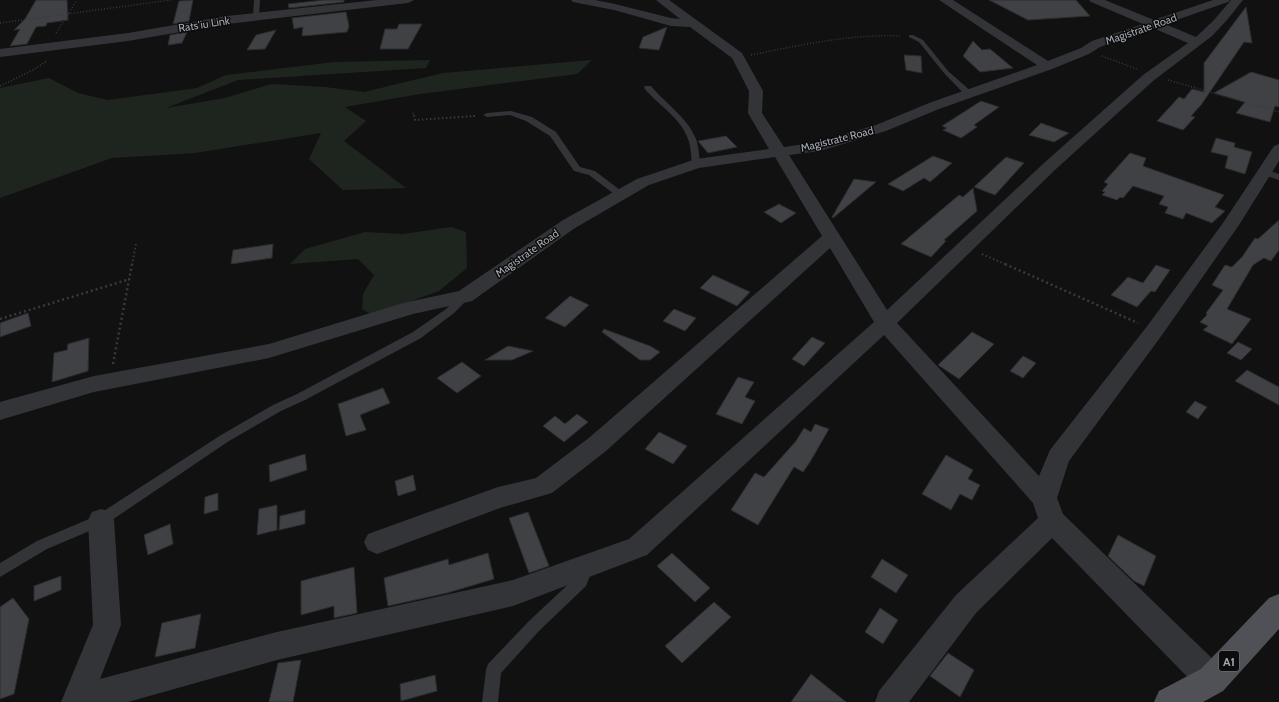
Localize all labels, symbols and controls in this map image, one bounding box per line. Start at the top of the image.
street label: Magistrate Road [1103,10,1179,48]
street label: Rats'iu Link [177,13,231,35]
street label: Magistrate Road [799,123,875,155]
street label: Magistrate Road [492,226,562,280]
road number: A1 [1219,651,1239,671]

